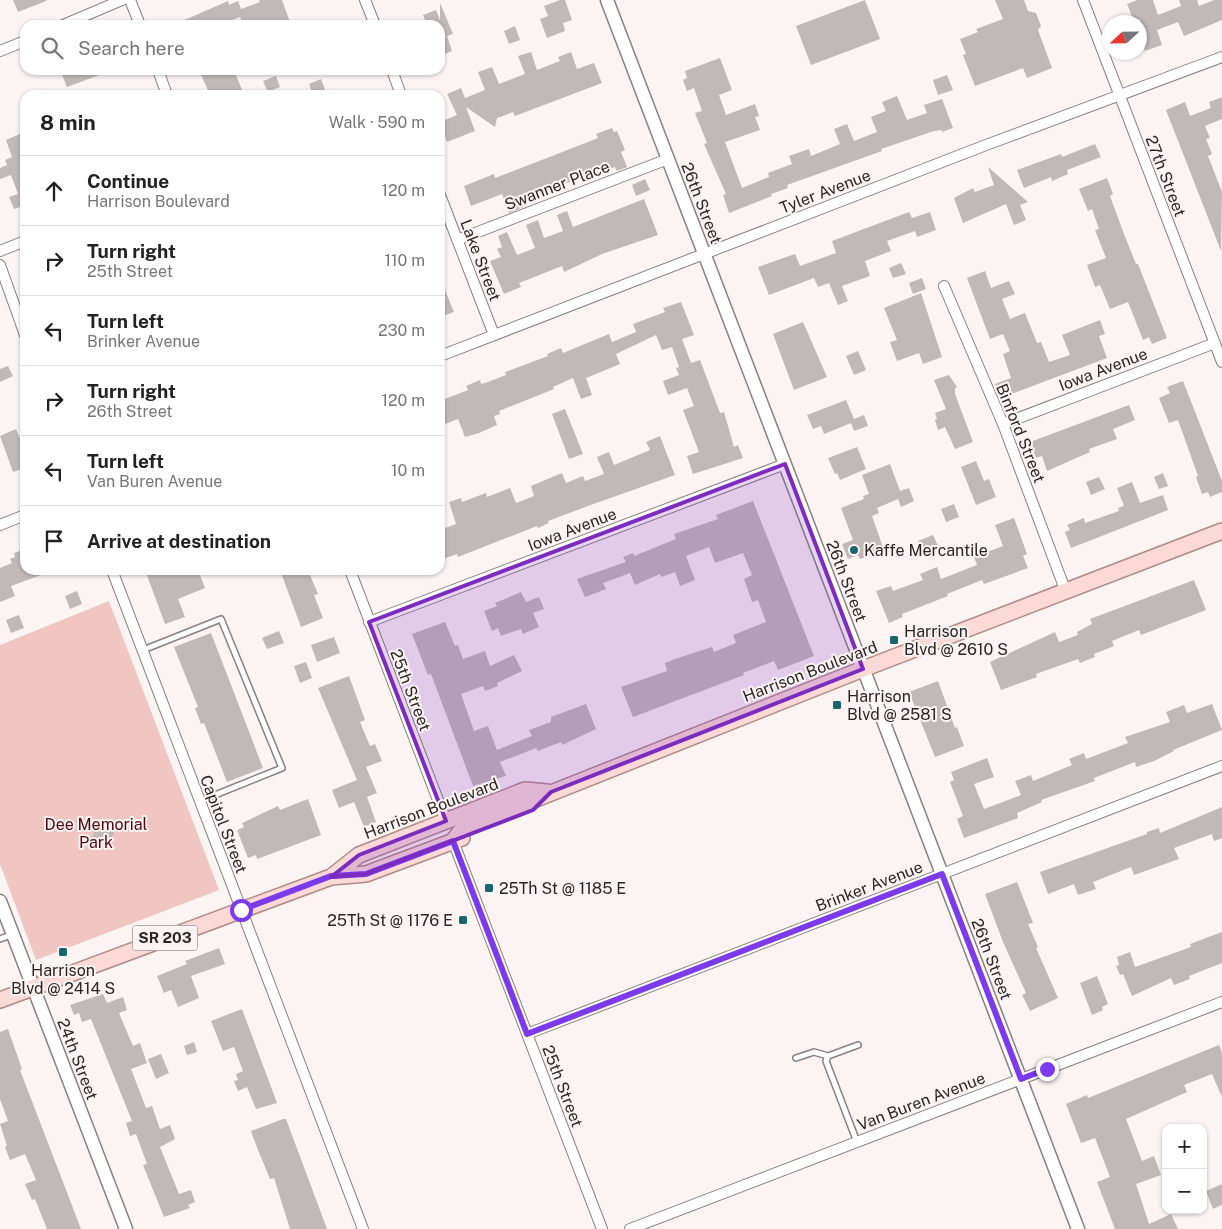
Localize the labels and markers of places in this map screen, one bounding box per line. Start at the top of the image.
place label: Kaffe Mercantile [864,541,988,560]
marker: Kaffe Mercantile [848,544,860,556]
place label: Harrison Blvd @ 2610 S [904,622,1008,659]
marker: Harrison Blvd @ 2610 S [888,634,900,646]
place label: Harrison Blvd @ 2581 S [847,687,952,724]
marker: Harrison Blvd @ 2581 S [831,699,843,711]
place label: 25Th St @ 1185 E [499,879,626,898]
marker: 25Th St @ 1185 E [483,882,495,894]
place label: 25Th St @ 1176 E [327,911,453,930]
marker: 25Th St @ 1176 E [457,914,469,926]
marker: Harrison Blvd @ 2414 S [57,946,69,958]
place label: Harrison Blvd @ 2414 S [11,961,115,998]

